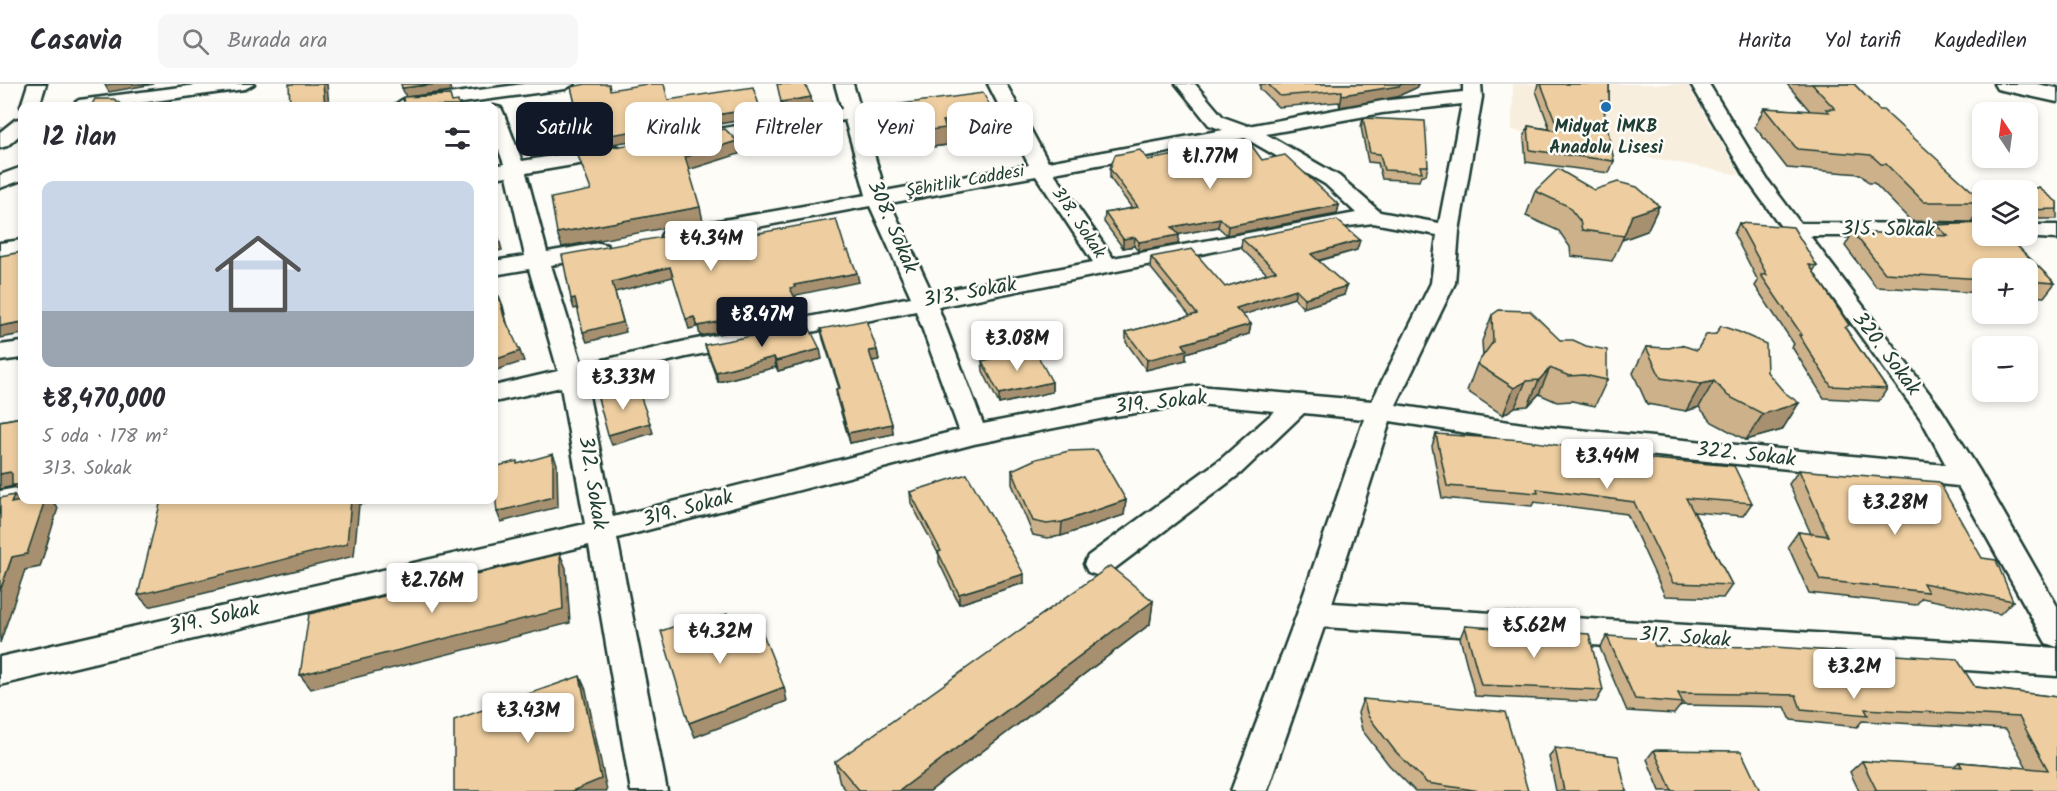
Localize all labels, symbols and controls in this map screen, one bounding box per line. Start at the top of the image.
search box [158,14,578,68]
text: Casavia [30,19,122,64]
text: Burada ara [227,24,328,59]
icon: search [179,25,212,58]
text: Harita [1738,25,1792,58]
text: Yol tarifi [1825,25,1901,58]
text: Kaydedilen [1934,25,2027,58]
marker: Midyat İMKB Anadolu Lisesi [1599,100,1613,114]
chip: Satılık [516,102,613,156]
chip: Kiralık [625,102,722,156]
chip: Filtreler [734,102,843,156]
chip: Yeni [855,102,935,156]
chip: Daire [947,102,1033,156]
north arrow [1972,102,2038,168]
map controls [1972,102,2038,402]
place label: Midyat İMKB Anadolu Lisesi [1549,113,1663,163]
text: 12 ilan [42,117,116,159]
icon: filters [441,122,474,155]
pin: ₺1.77M [1161,139,1259,190]
text: ₺1.77M [1182,142,1238,174]
street label: Şehitlik Caddesi [903,157,1027,207]
street label: 308. Sokak [858,175,927,279]
button: layers [1972,180,2038,246]
street label: 318. Sokak [1043,181,1113,265]
street label: 315. Sokak [1841,213,1935,247]
icon: home [204,220,312,328]
pin: ₺4.34M [662,221,760,272]
text: ₺4.34M [679,224,743,256]
button: + [1972,258,2038,324]
street label: 313. Sokak [921,269,1019,317]
pin: ₺8.47M [713,297,811,348]
text: ₺8.47M [730,300,794,332]
street label: 320. Sokak [1843,305,1929,403]
pin: ₺3.08M [968,321,1066,372]
text: ₺3.08M [985,324,1049,356]
button: − [1972,336,2038,402]
pin: ₺3.33M [574,360,672,411]
text: ₺3.33M [591,363,655,395]
text: ₺8,470,000 [42,379,165,421]
street label: 319. Sokak [1113,382,1209,424]
text: 5 oda · 178 m² [42,421,168,453]
street label: 322. Sokak [1695,433,1798,477]
street label: 312. Sokak [568,434,616,532]
pin: ₺3.44M [1558,439,1656,490]
text: ₺3.44M [1575,442,1639,474]
text: 313. Sokak [42,453,132,485]
street label: 319. Sokak [639,481,737,537]
pin: ₺3.28M [1846,485,1944,536]
text: ₺3.28M [1862,488,1928,520]
pin: ₺2.76M [383,563,481,614]
text: ₺2.76M [401,566,463,598]
street label: 319. Sokak [165,592,263,645]
pin: ₺5.62M [1485,608,1583,659]
text: ₺5.62M [1502,611,1566,643]
pin: ₺4.32M [671,614,769,665]
text: ₺4.32M [688,617,752,649]
street label: 317. Sokak [1638,618,1732,658]
pin: ₺3.2M [1812,649,1896,700]
text: ₺3.2M [1827,652,1881,684]
pin: ₺3.43M [479,693,577,744]
text: ₺3.43M [496,696,560,728]

